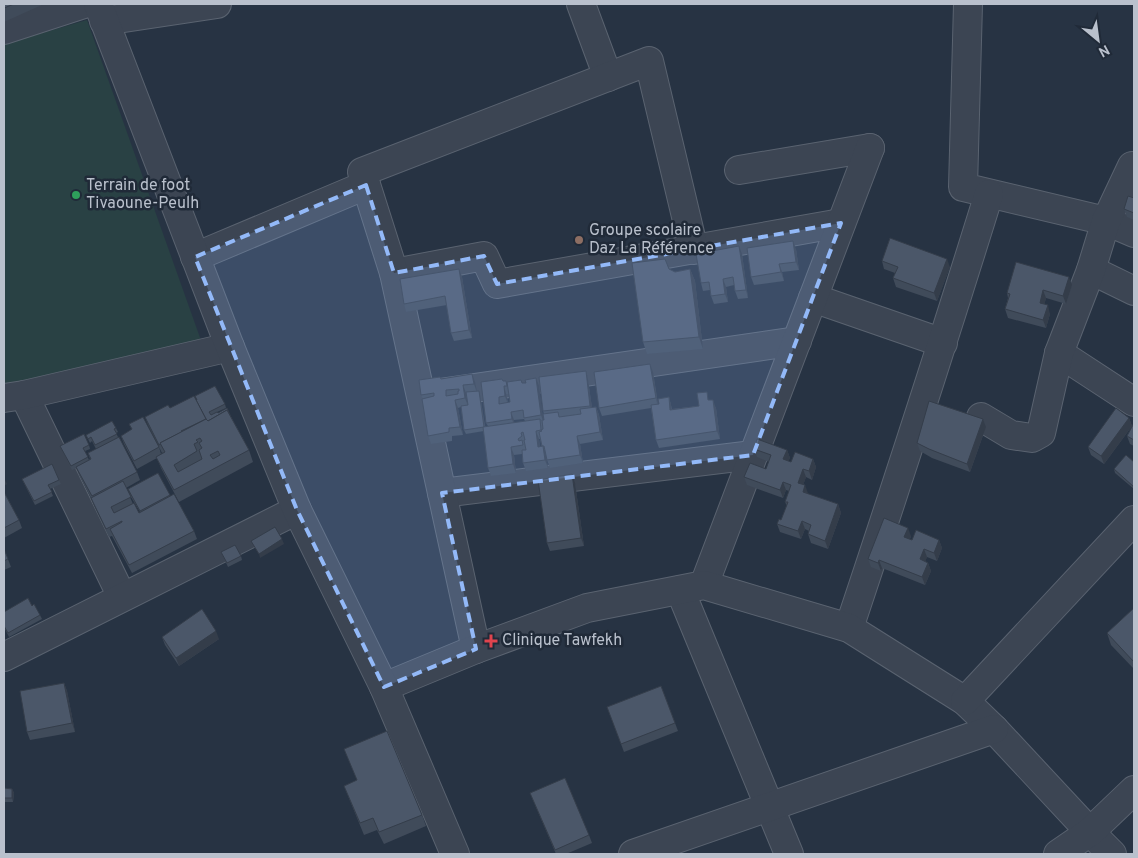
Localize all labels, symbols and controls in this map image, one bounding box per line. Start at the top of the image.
north arrow [1073,15,1123,65]
text: N [1095,40,1112,60]
place label: Terrain de foot Tivaoune-Peulh [86,176,199,214]
marker: Terrain de foot Tivaoune-Peulh [70,189,82,201]
place label: Groupe scolaire Daz La Référence [589,221,714,259]
marker: Groupe scolaire Daz La Référence [573,234,585,246]
place label: Clinique Tawfekh [502,631,622,651]
marker: Clinique Tawfekh [484,634,498,648]

